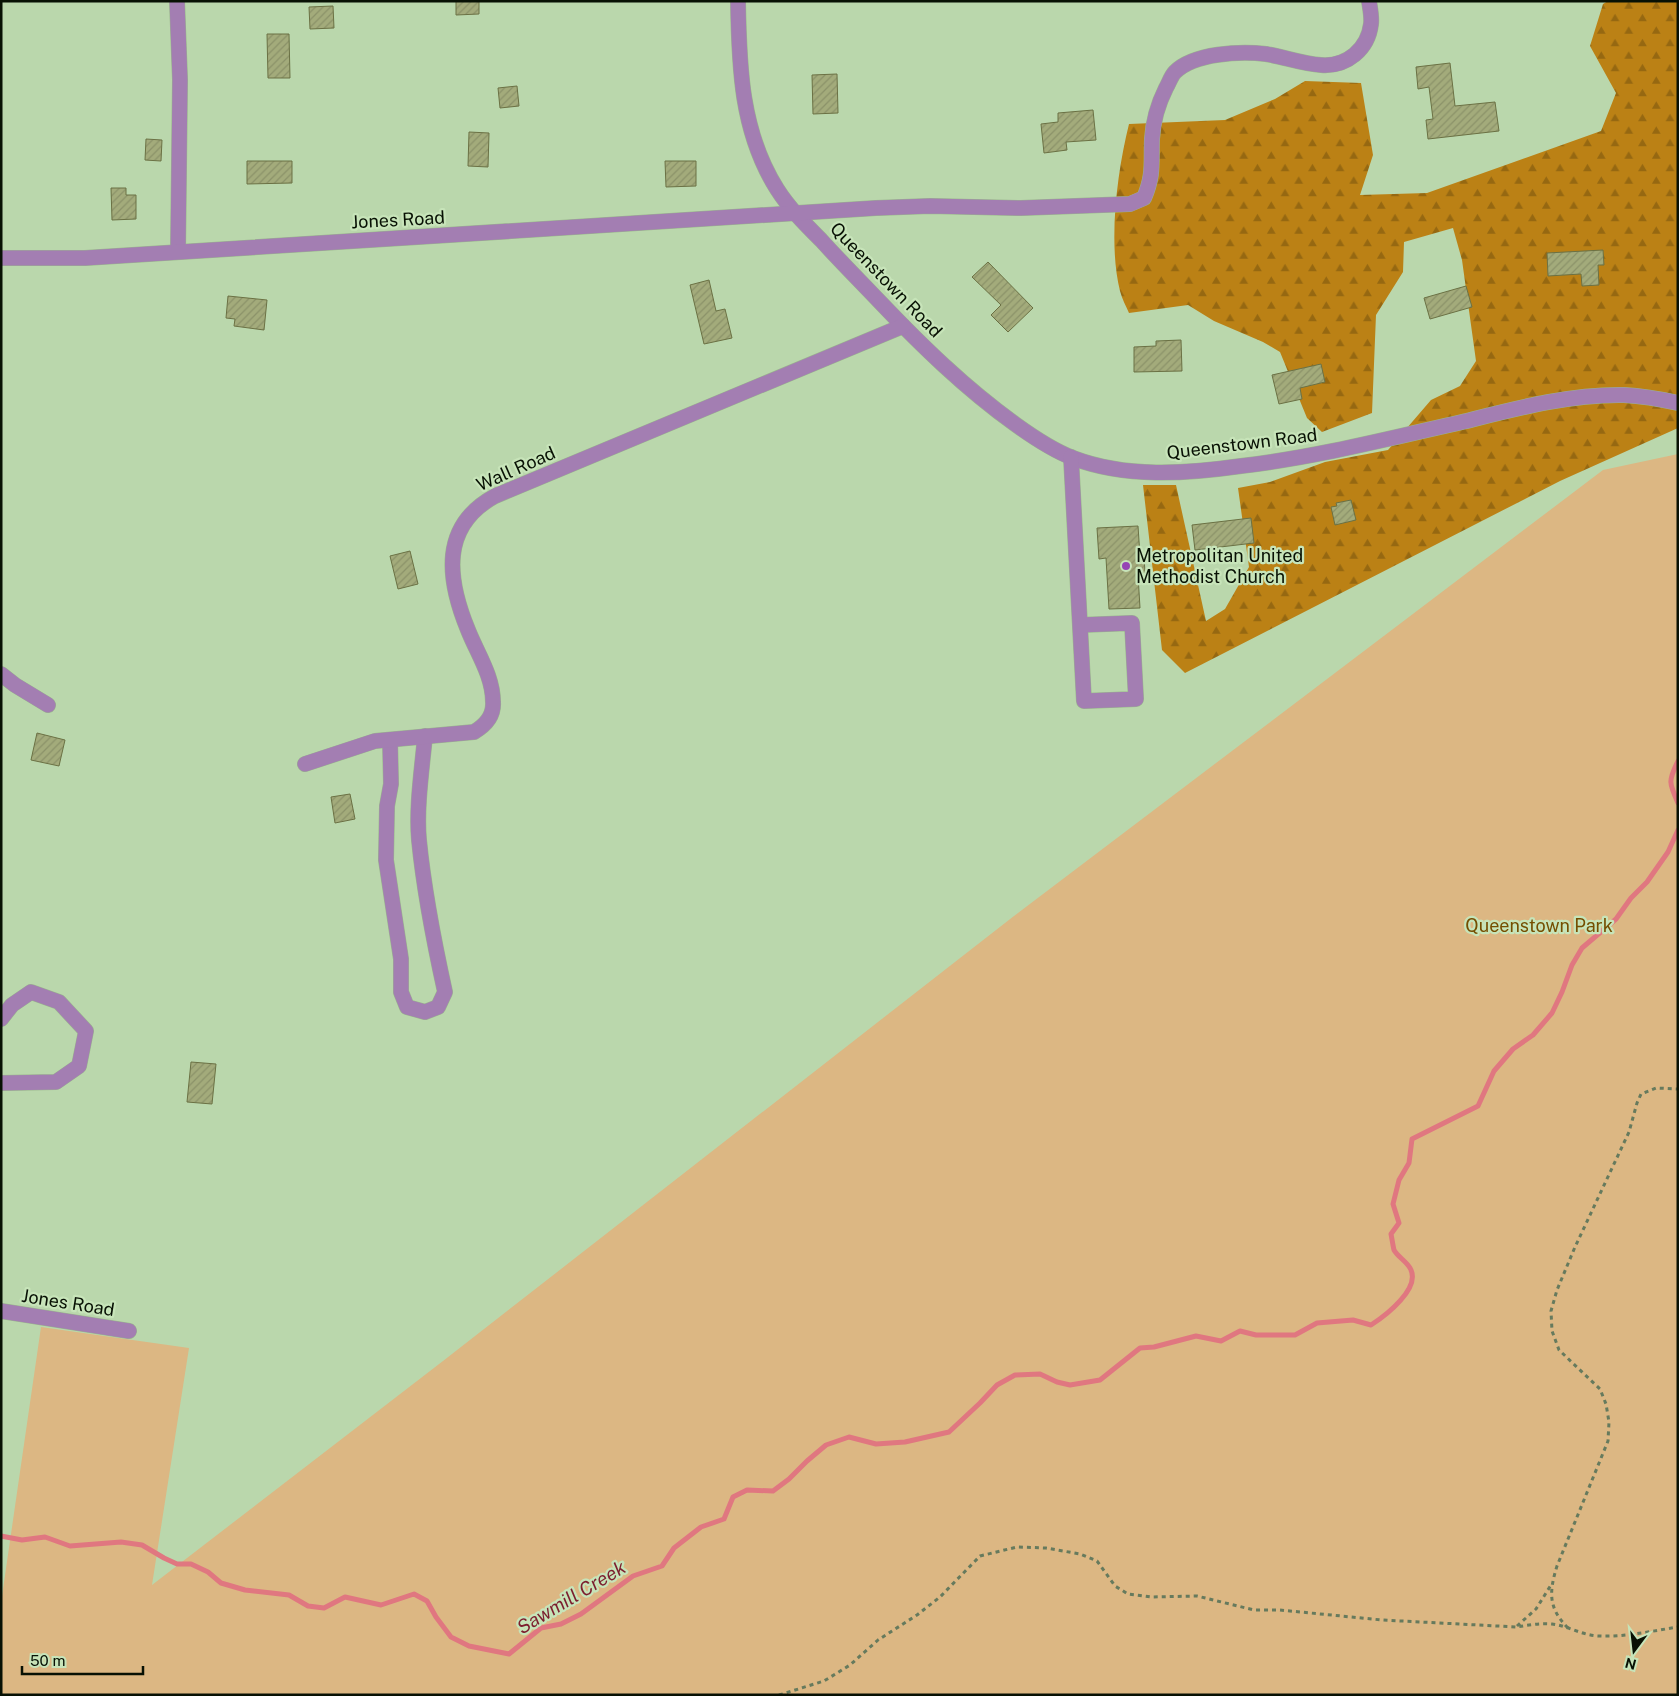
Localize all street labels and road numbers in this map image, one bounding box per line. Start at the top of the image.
street label: Jones Road [351,207,445,232]
street label: Queenstown Road [826,218,947,342]
street label: Queenstown Road [1165,424,1319,463]
street label: Wall Road [473,442,558,495]
street label: Jones Road [20,1285,116,1320]

